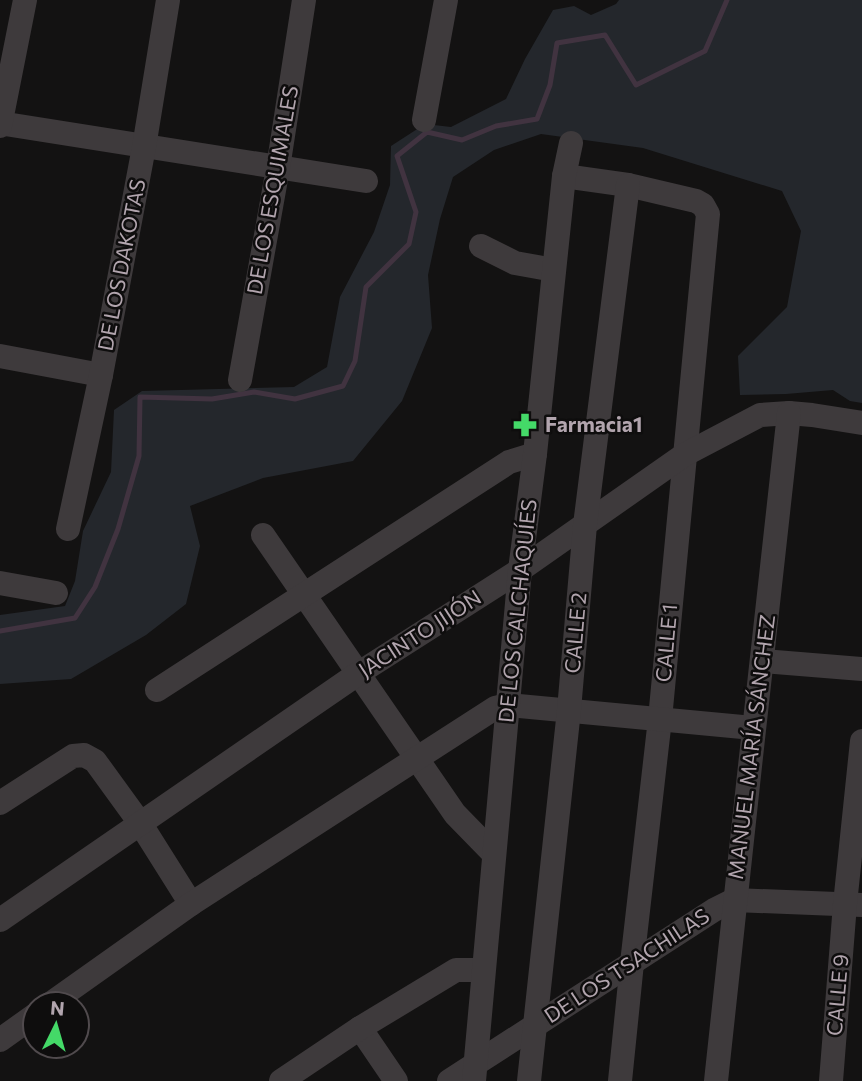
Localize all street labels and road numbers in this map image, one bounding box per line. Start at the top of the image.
street label: DE LOS ESQUIMALES [241,83,302,296]
street label: DE LOS DAKOTAS [92,177,149,353]
street label: DE LOS CALCHAQUÍES [492,498,541,724]
street label: JACINTO JIJÓN [353,584,485,682]
street label: CALLE 2 [559,591,590,674]
street label: CALLE 1 [650,603,681,683]
street label: MANUEL MARÍA SÁNCHEZ [722,613,779,881]
street label: DE LOS TSACHILAS [539,902,713,1027]
street label: CALLE 9 [820,953,853,1037]

